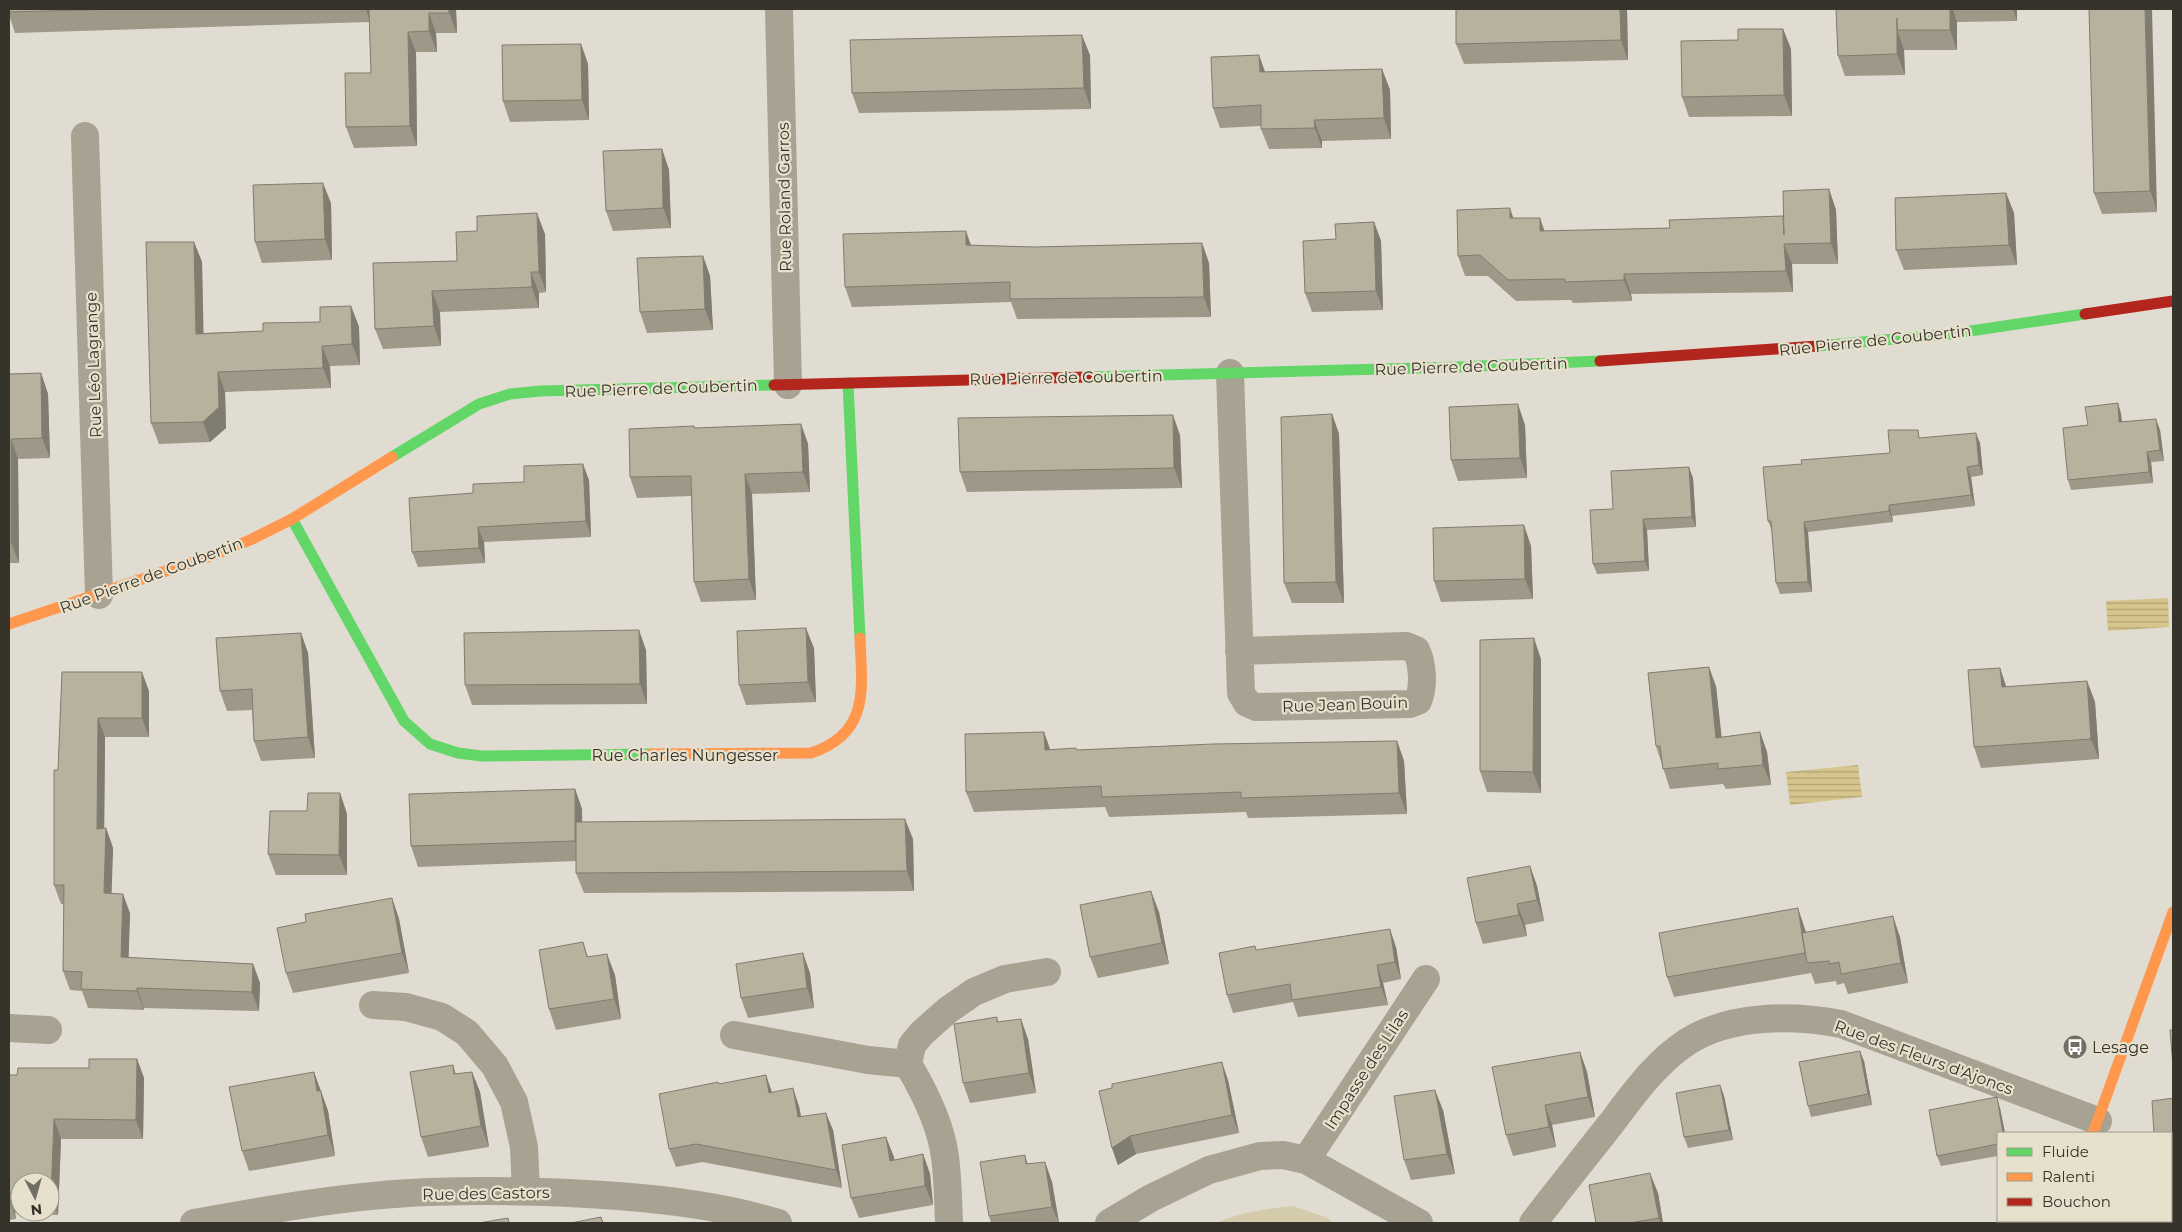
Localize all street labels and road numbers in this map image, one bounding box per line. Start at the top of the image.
street label: Rue Roland Garros [774,122,795,272]
street label: Rue Léo Lagrange [81,292,106,438]
street label: Rue Pierre de Coubertin [1778,321,1972,360]
street label: Rue Pierre de Coubertin [1374,354,1568,379]
street label: Rue Pierre de Coubertin [969,366,1163,389]
street label: Rue Pierre de Coubertin [564,376,758,401]
street label: Rue Pierre de Coubertin [57,533,245,617]
street label: Rue Jean Bouin [1282,693,1408,716]
street label: Rue Charles Nungesser [592,746,778,765]
street label: Impasse des Lilas [1321,1006,1412,1133]
street label: Rue des Fleurs d'Ajoncs [1832,1016,2016,1099]
street label: Rue des Castors [422,1183,550,1204]

